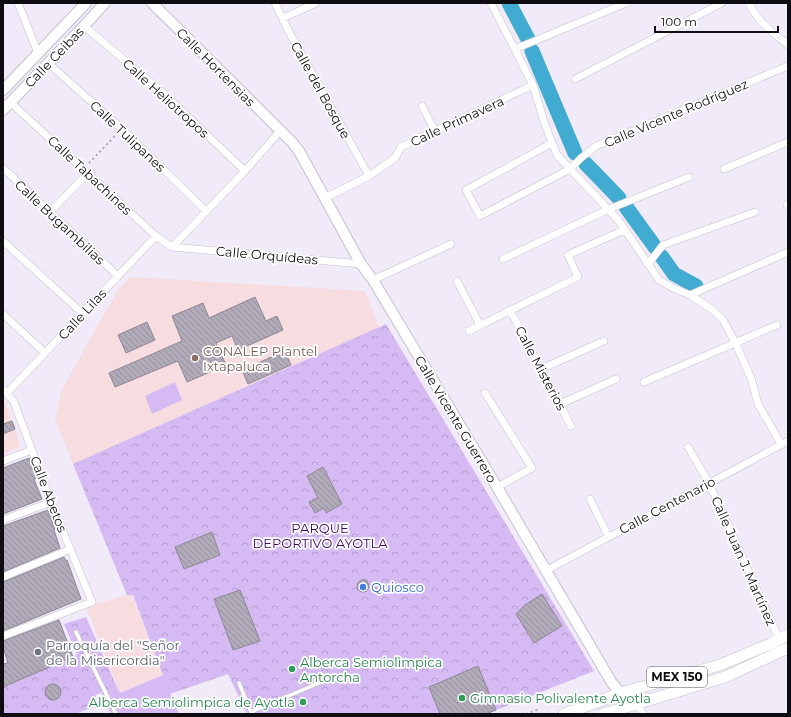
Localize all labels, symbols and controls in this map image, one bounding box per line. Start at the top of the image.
scale bar [655,8,778,34]
text: 100 m [661,14,697,29]
street label: Calle Ceibas [21,23,87,91]
street label: Calle Hortensias [173,24,259,110]
street label: Calle del Bosque [288,39,354,141]
street label: Calle Heliotropos [120,55,212,141]
street label: Calle Vicente Rodríguez [602,75,751,151]
street label: Calle Primavera [408,92,506,150]
street label: Calle Tulipanes [87,97,169,175]
street label: Calle Tabachines [45,132,135,218]
street label: Calle Bugambilias [12,176,108,268]
street label: Calle Orquídeas [215,243,319,267]
street label: Calle Lilas [54,285,110,343]
street label: Calle Misterios [512,323,570,413]
place label: CONALEP Plantel Ixtapaluca [203,343,317,374]
marker: CONALEP Plantel Ixtapaluca [190,353,200,363]
street label: Calle Vicente Guerrero [412,353,500,485]
street label: Calle Abetos [27,454,71,534]
street label: Calle Centenario [616,473,718,537]
street label: Calle Juan J. Martínez [708,494,780,629]
park label: PARQUE DEPORTIVO AYOTLA [252,520,388,551]
place label: Quiosco [371,579,424,595]
marker: Quiosco [358,582,368,592]
place label: Parroquía del "Señor de la Misericordia" [46,637,180,668]
marker: Parroquía del "Señor de la Misericordia" [33,647,43,657]
place label: Alberca Semiolìmpica Antorcha [300,654,442,685]
marker: Alberca Semiolìmpica Antorcha [287,664,297,674]
road number: MEX 150 [647,667,707,687]
place label: Gimnasio Polivalente Ayotla [470,690,651,706]
marker: Gimnasio Polivalente Ayotla [457,693,467,703]
place label: Alberca Semiolimpica de Ayotla [89,694,295,710]
marker: Alberca Semiolimpica de Ayotla [298,697,308,707]

